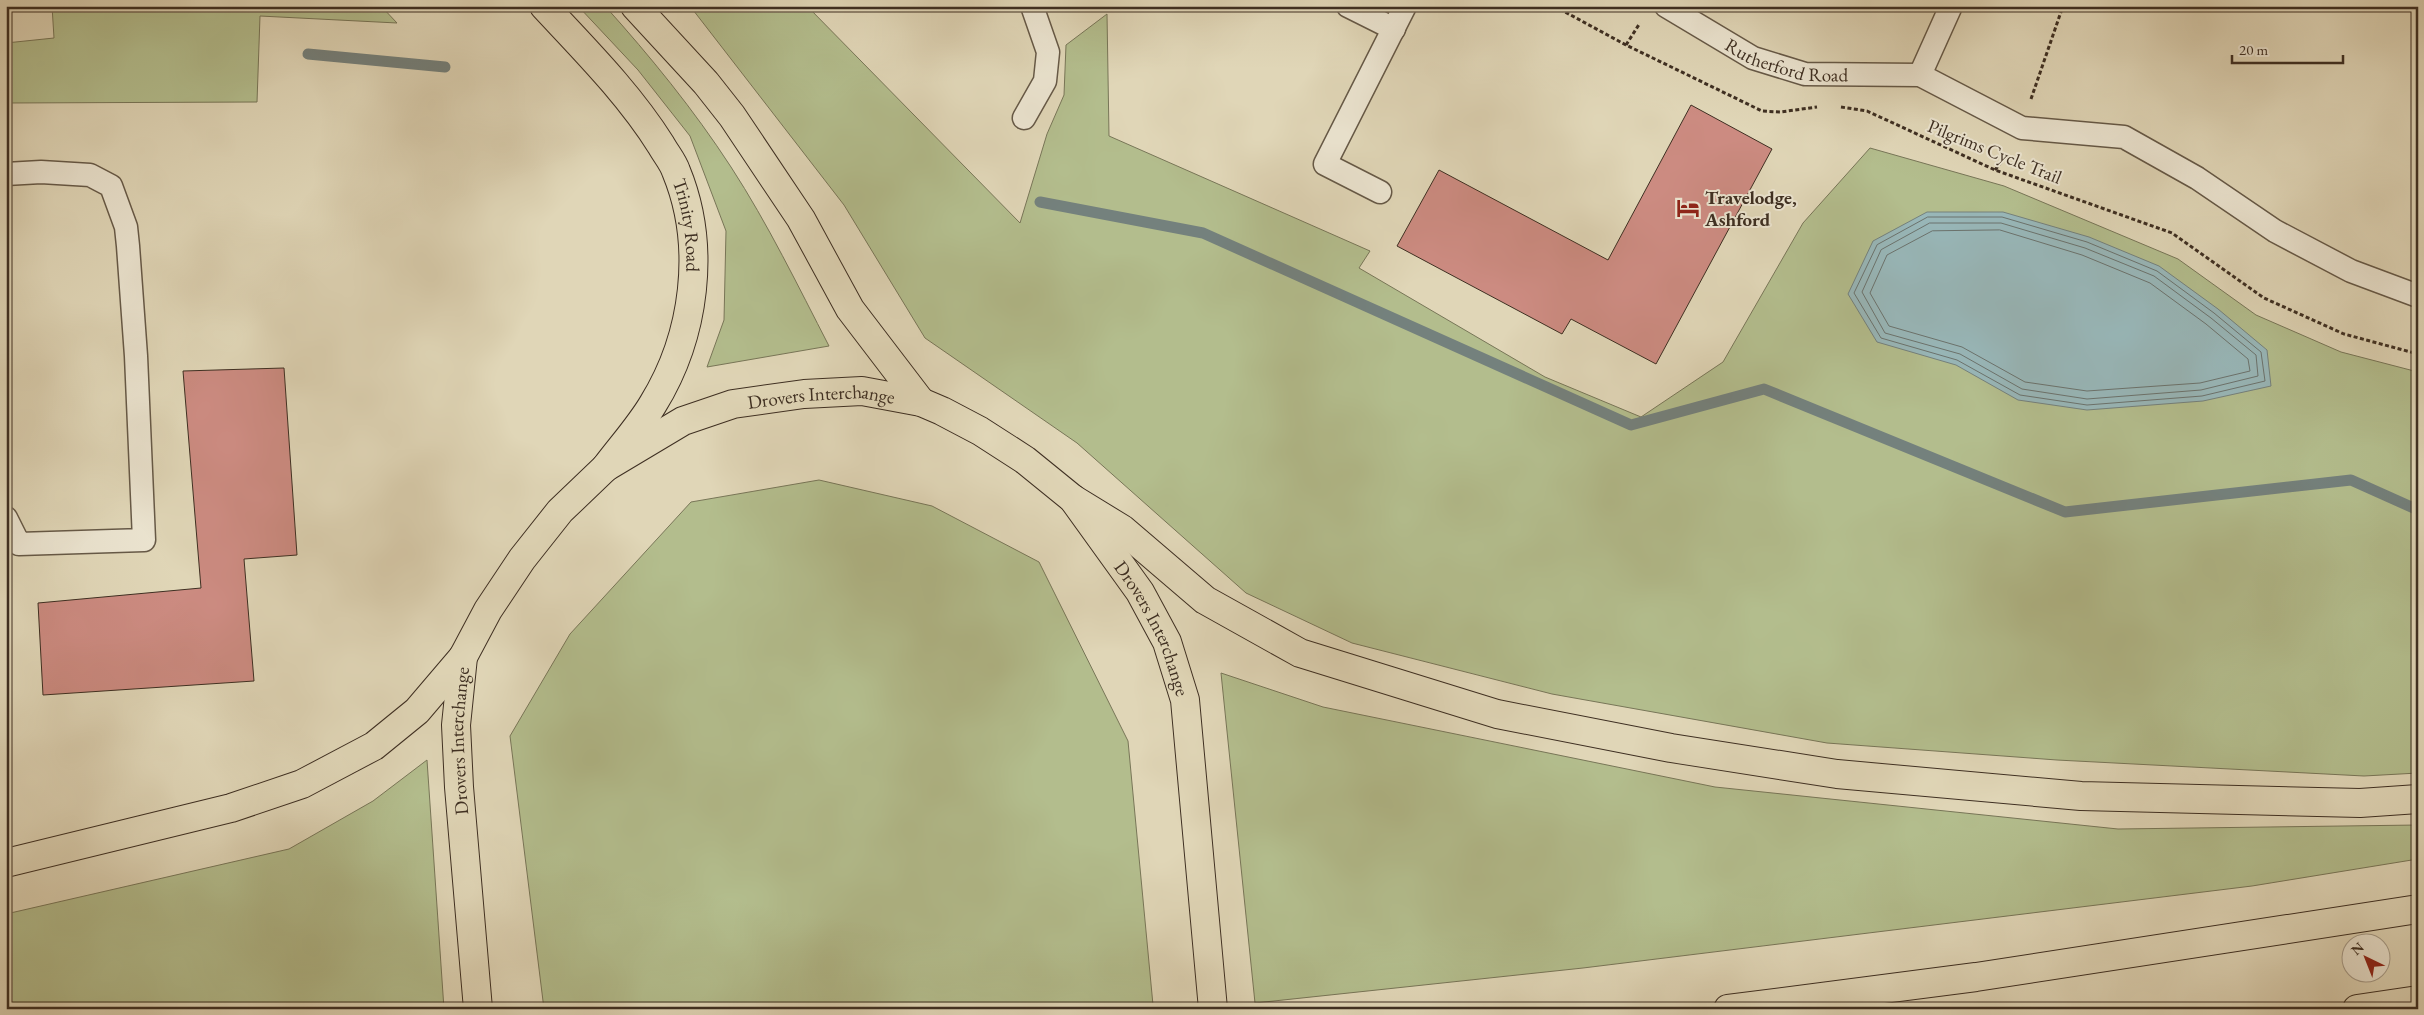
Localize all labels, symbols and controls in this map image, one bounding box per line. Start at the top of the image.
street label: Rutherford Road [1720,32,1849,87]
scale bar [2232,32,2343,64]
text: 20 m [2239,40,2268,59]
street label: Pilgrims Cycle Trail [1924,113,2066,190]
street label: Trinity Road [667,175,705,273]
place label: Travelodge, Ashford [1704,185,1797,232]
hotel icon: Travelodge, Ashford [1675,195,1701,221]
street label: Drovers Interchange [746,379,897,415]
street label: Drovers Interchange [1108,556,1195,699]
street label: Drovers Interchange [444,666,475,816]
north arrow [2342,932,2392,982]
text: N [2347,938,2368,959]

